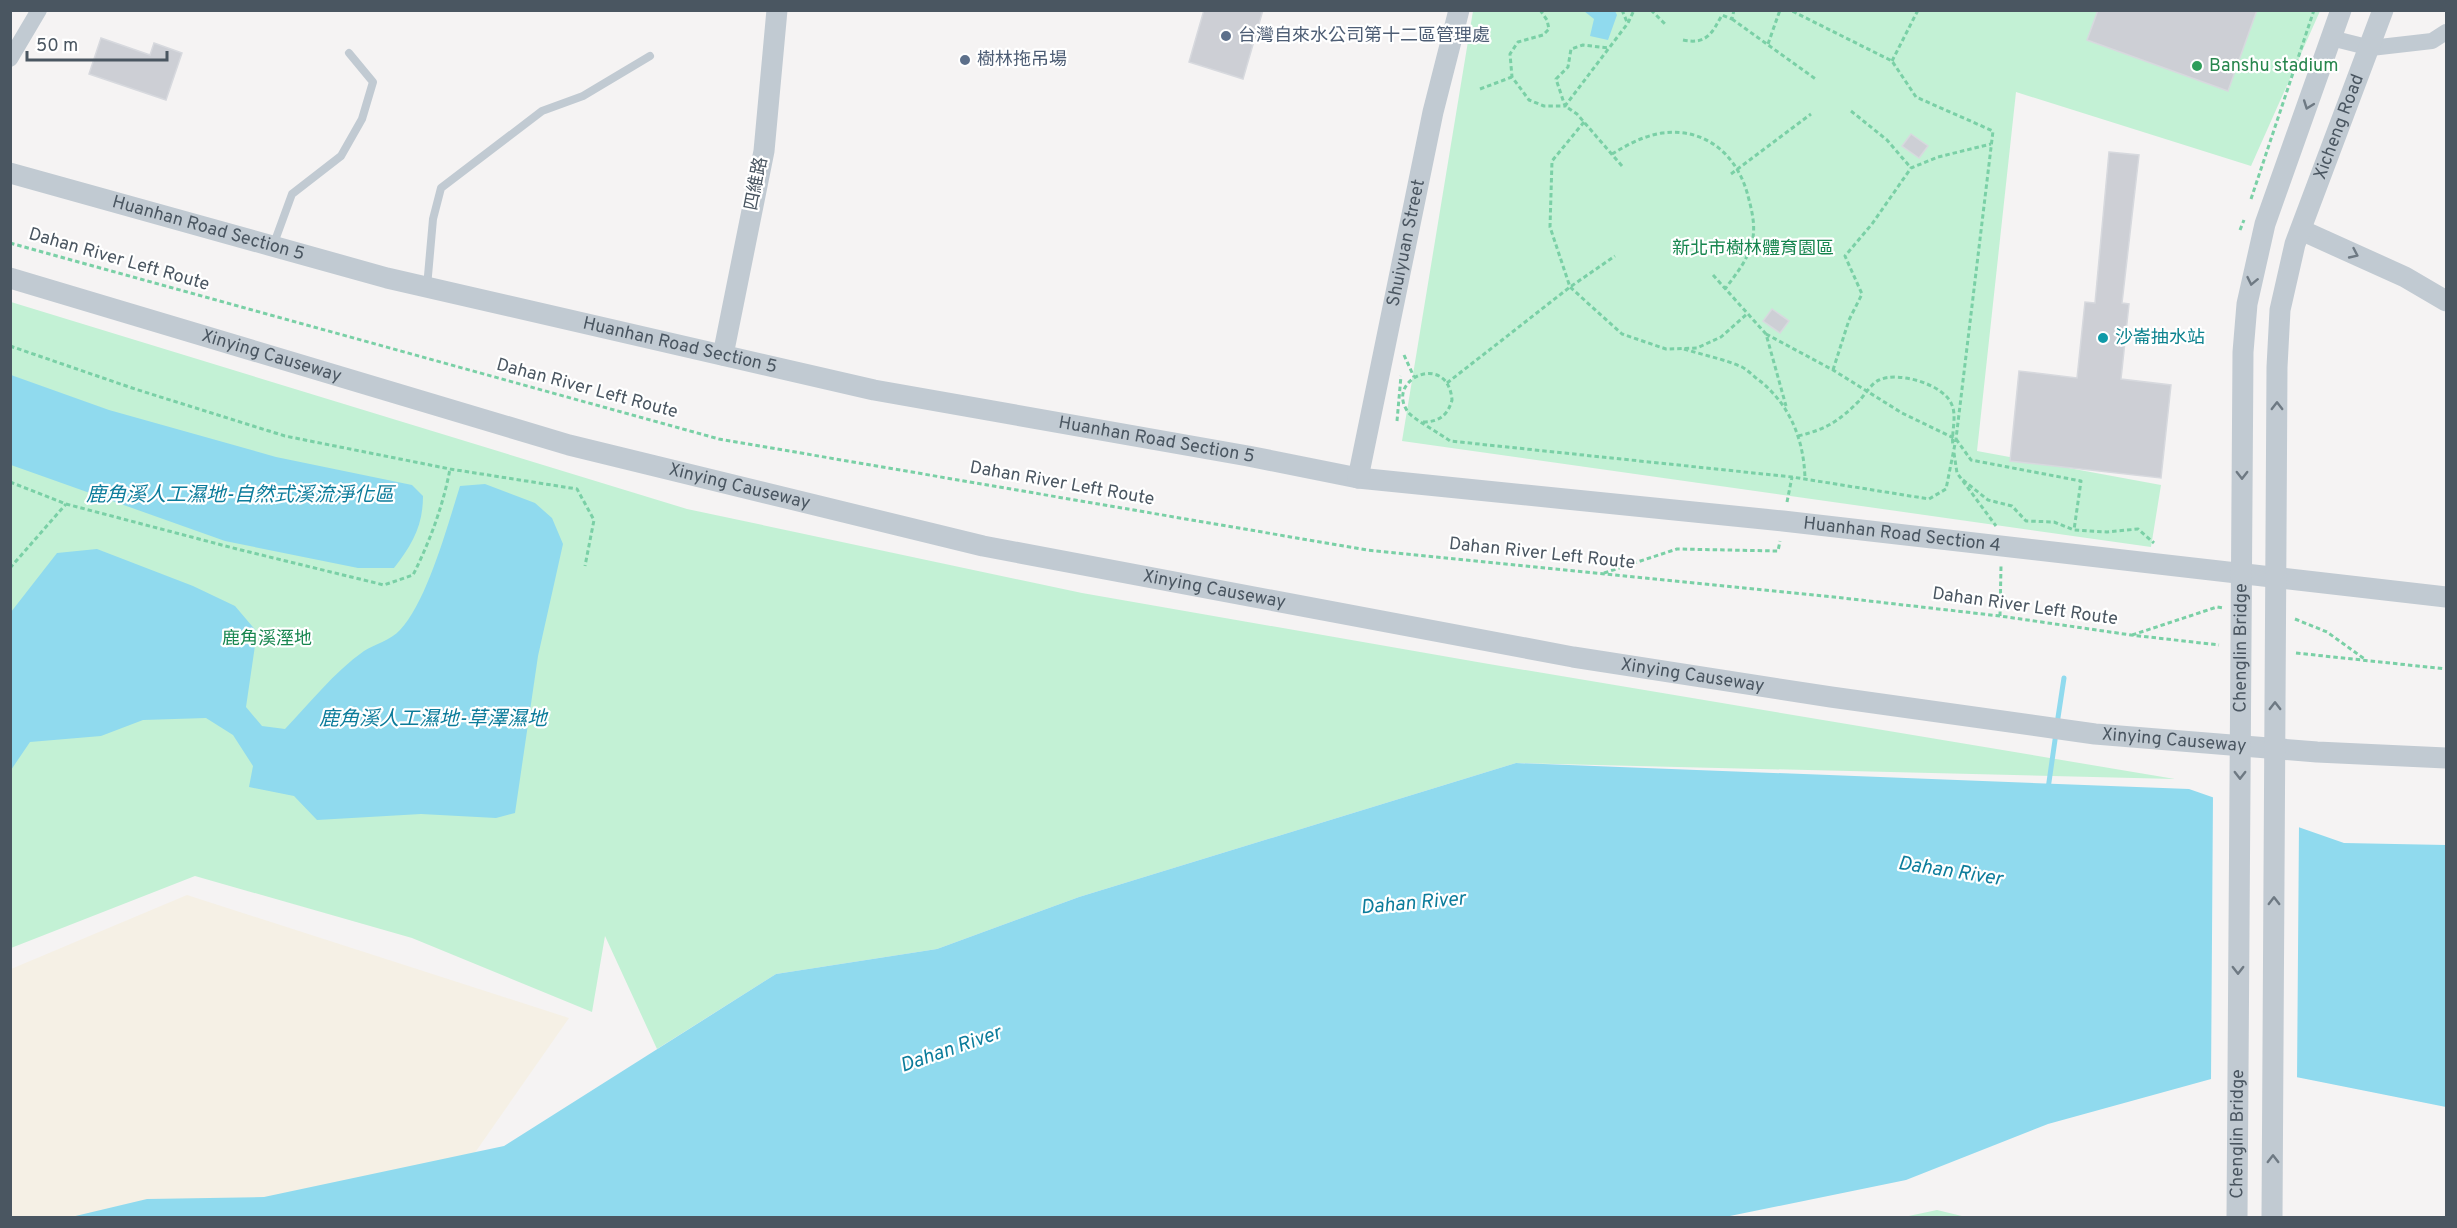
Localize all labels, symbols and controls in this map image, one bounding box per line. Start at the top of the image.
scale bar [27,24,166,62]
place label: 台灣自來水公司第十二區管理處 [1238,25,1490,48]
marker: 台灣自來水公司第十二區管理處 [1219,29,1233,43]
text: 50 m [36,35,78,58]
place label: 樹林拖吊場 [977,49,1067,72]
marker: 樹林拖吊場 [958,53,972,67]
place label: Banshu stadium [2209,55,2339,78]
marker: Banshu stadium [2190,59,2204,73]
street label: Xicheng Road [2309,71,2369,183]
one-way arrow [2302,99,2315,110]
street label: 四維路 [741,155,773,213]
street label: Shuiyuan Street [1382,177,1430,308]
street label: Huanhan Road Section 5 [110,191,307,266]
street label: Dahan River Left Route [26,223,212,297]
park label: 新北市樹林體育園區 [1672,238,1834,261]
one-way arrow [2348,247,2359,259]
one-way arrow [2246,276,2259,286]
street label: Huanhan Road Section 5 [581,312,779,379]
street label: Xinying Causeway [199,324,344,388]
place label: 沙崙抽水站 [2115,327,2205,350]
marker: 沙崙抽水站 [2096,331,2110,345]
street label: Dahan River Left Route [494,354,680,424]
one-way arrow [2271,402,2283,411]
street label: Huanhan Road Section 5 [1057,411,1257,469]
street label: Dahan River Left Route [968,456,1156,512]
street label: Xinying Causeway [667,458,813,515]
one-way arrow [2236,471,2248,480]
water label: 鹿角溪人工濕地-自然式溪流淨化區 [86,483,397,509]
street label: Huanhan Road Section 4 [1802,512,2002,557]
street label: Dahan River Left Route [1448,533,1636,575]
street label: Xinying Causeway [1141,565,1288,614]
street label: Dahan River Left Route [1931,583,2119,631]
street label: Chenglin Bridge [2229,583,2253,713]
park label: 鹿角溪溼地 [222,628,312,651]
street label: Xinying Causeway [1619,653,1766,698]
one-way arrow [2269,702,2281,711]
water label: 鹿角溪人工濕地-草澤濕地 [319,707,549,733]
street label: Xinying Causeway [2101,723,2247,758]
one-way arrow [2234,771,2246,780]
water label: Dahan River [1896,851,2005,893]
water label: Dahan River [1359,886,1468,922]
one-way arrow [2268,897,2280,906]
one-way arrow [2232,966,2245,975]
water label: Dahan River [897,1020,1006,1079]
street label: Chenglin Bridge [2226,1069,2250,1199]
one-way arrow [2267,1155,2279,1164]

